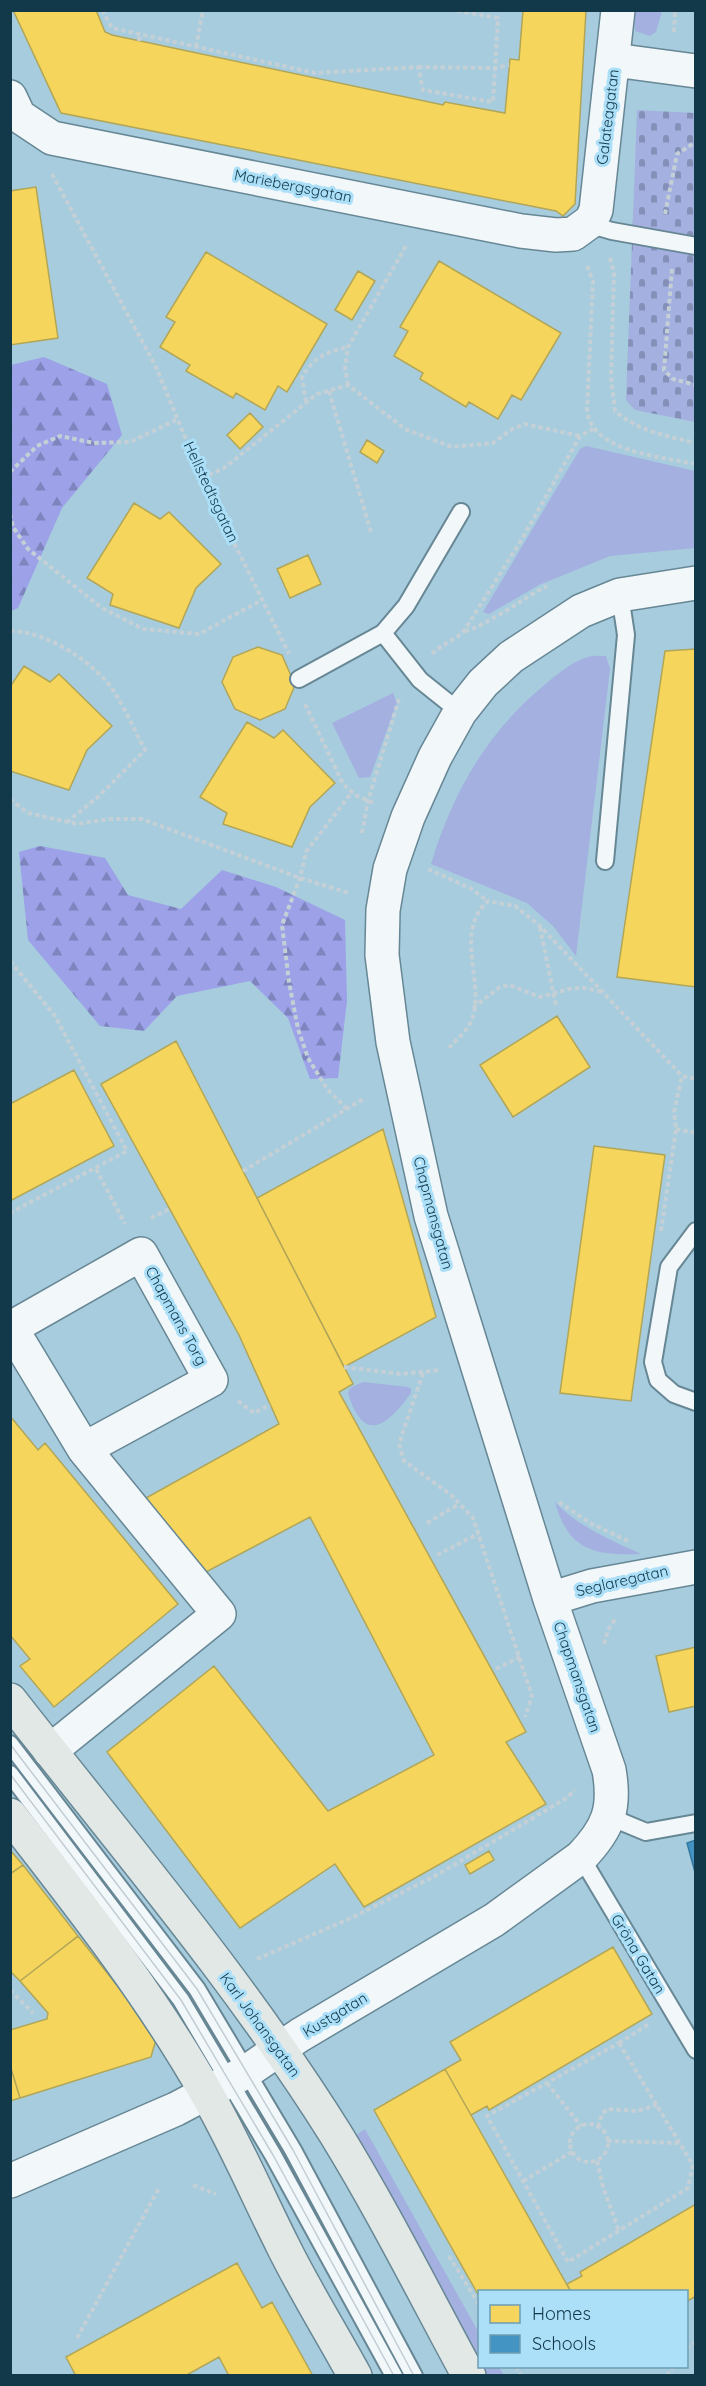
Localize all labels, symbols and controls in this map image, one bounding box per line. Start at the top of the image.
street label: Galateagatan [592,68,623,166]
street label: Mariebergsgatan [233,165,354,206]
street label: Hellstedtsgatan [180,438,243,545]
street label: Chapmansgatan [409,1154,458,1271]
street label: Chapmans Torg [141,1263,211,1369]
street label: Seglaregatan [574,1561,670,1600]
street label: Chapmansgatan [550,1619,605,1735]
street label: Gröna Gatan [607,1910,670,1997]
street label: Karl Johansgatan [216,1969,305,2081]
street label: Kustgatan [299,1988,370,2041]
legend [478,2290,688,2368]
text: Homes [532,2302,591,2325]
text: Schools [532,2332,596,2355]

